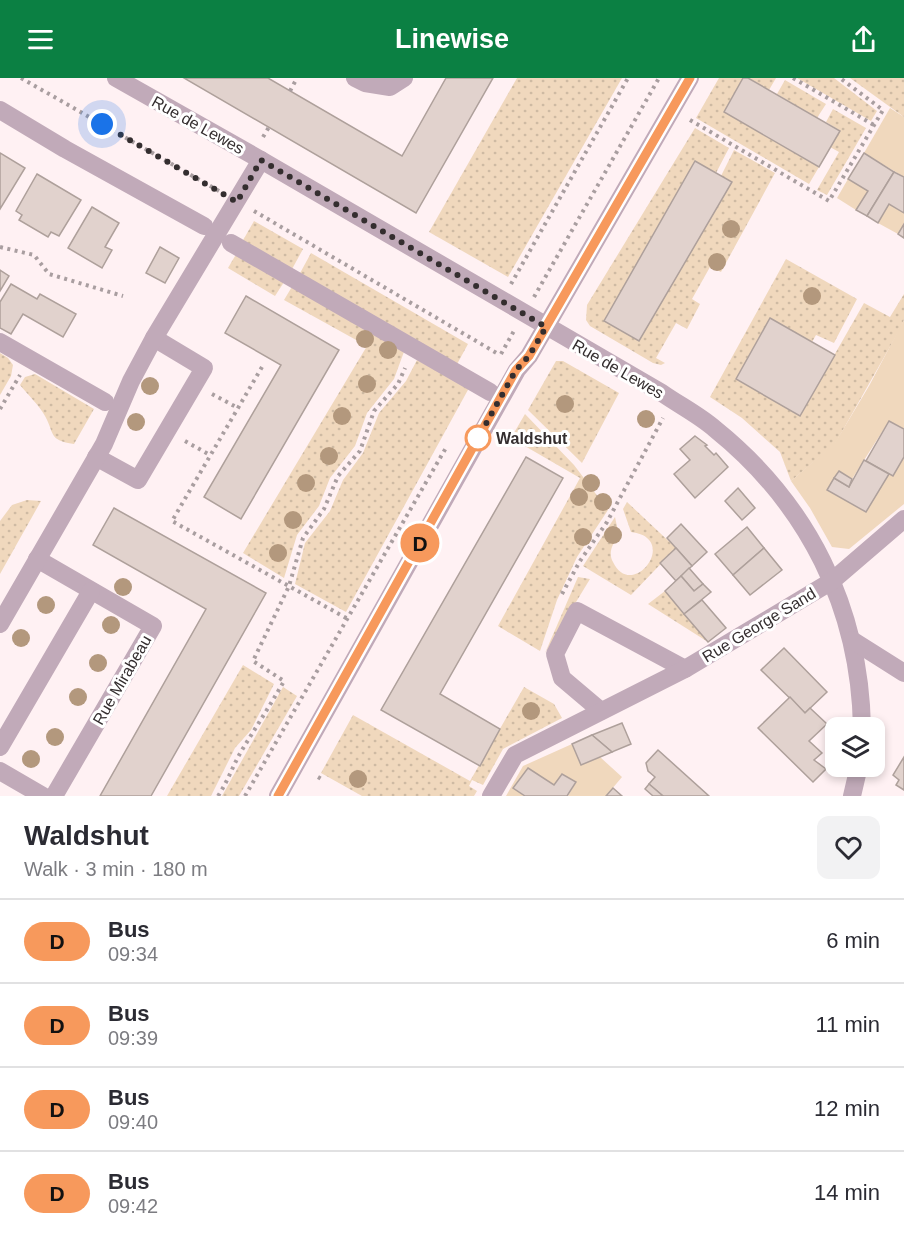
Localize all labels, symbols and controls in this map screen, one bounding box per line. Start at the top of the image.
icon: menu [24,23,57,56]
icon: share [847,23,880,56]
text: Linewise [395,24,509,54]
street label: Rue de Lewes [149,93,247,157]
your location [87,109,117,139]
street label: Rue de Lewes [569,336,667,402]
marker: Waldshut [465,425,491,451]
place label: Waldshut [496,430,568,447]
line badge: D [400,524,440,562]
text: D [412,532,428,555]
street label: Rue George Sand [699,584,819,666]
street label: Rue Mirabeau [90,632,154,728]
map controls [825,717,885,777]
button: layers [825,717,885,777]
button: heart [817,816,880,879]
text: Waldshut [24,820,149,851]
text: Walk · 3 min · 180 m [24,858,208,880]
text: Bus [108,917,150,942]
text: 6 min [826,928,880,953]
text: D [49,930,65,953]
text: 09:34 [108,943,158,965]
text: Bus [108,1001,150,1026]
text: 11 min [816,1012,880,1037]
text: D [49,1014,65,1037]
text: 09:39 [108,1027,158,1049]
text: Bus [108,1085,150,1110]
text: 12 min [814,1096,880,1121]
text: D [49,1098,65,1121]
text: 09:40 [108,1111,158,1133]
text: Bus [108,1169,150,1194]
text: 14 min [814,1180,880,1205]
text: D [49,1182,65,1205]
text: 09:42 [108,1195,158,1217]

